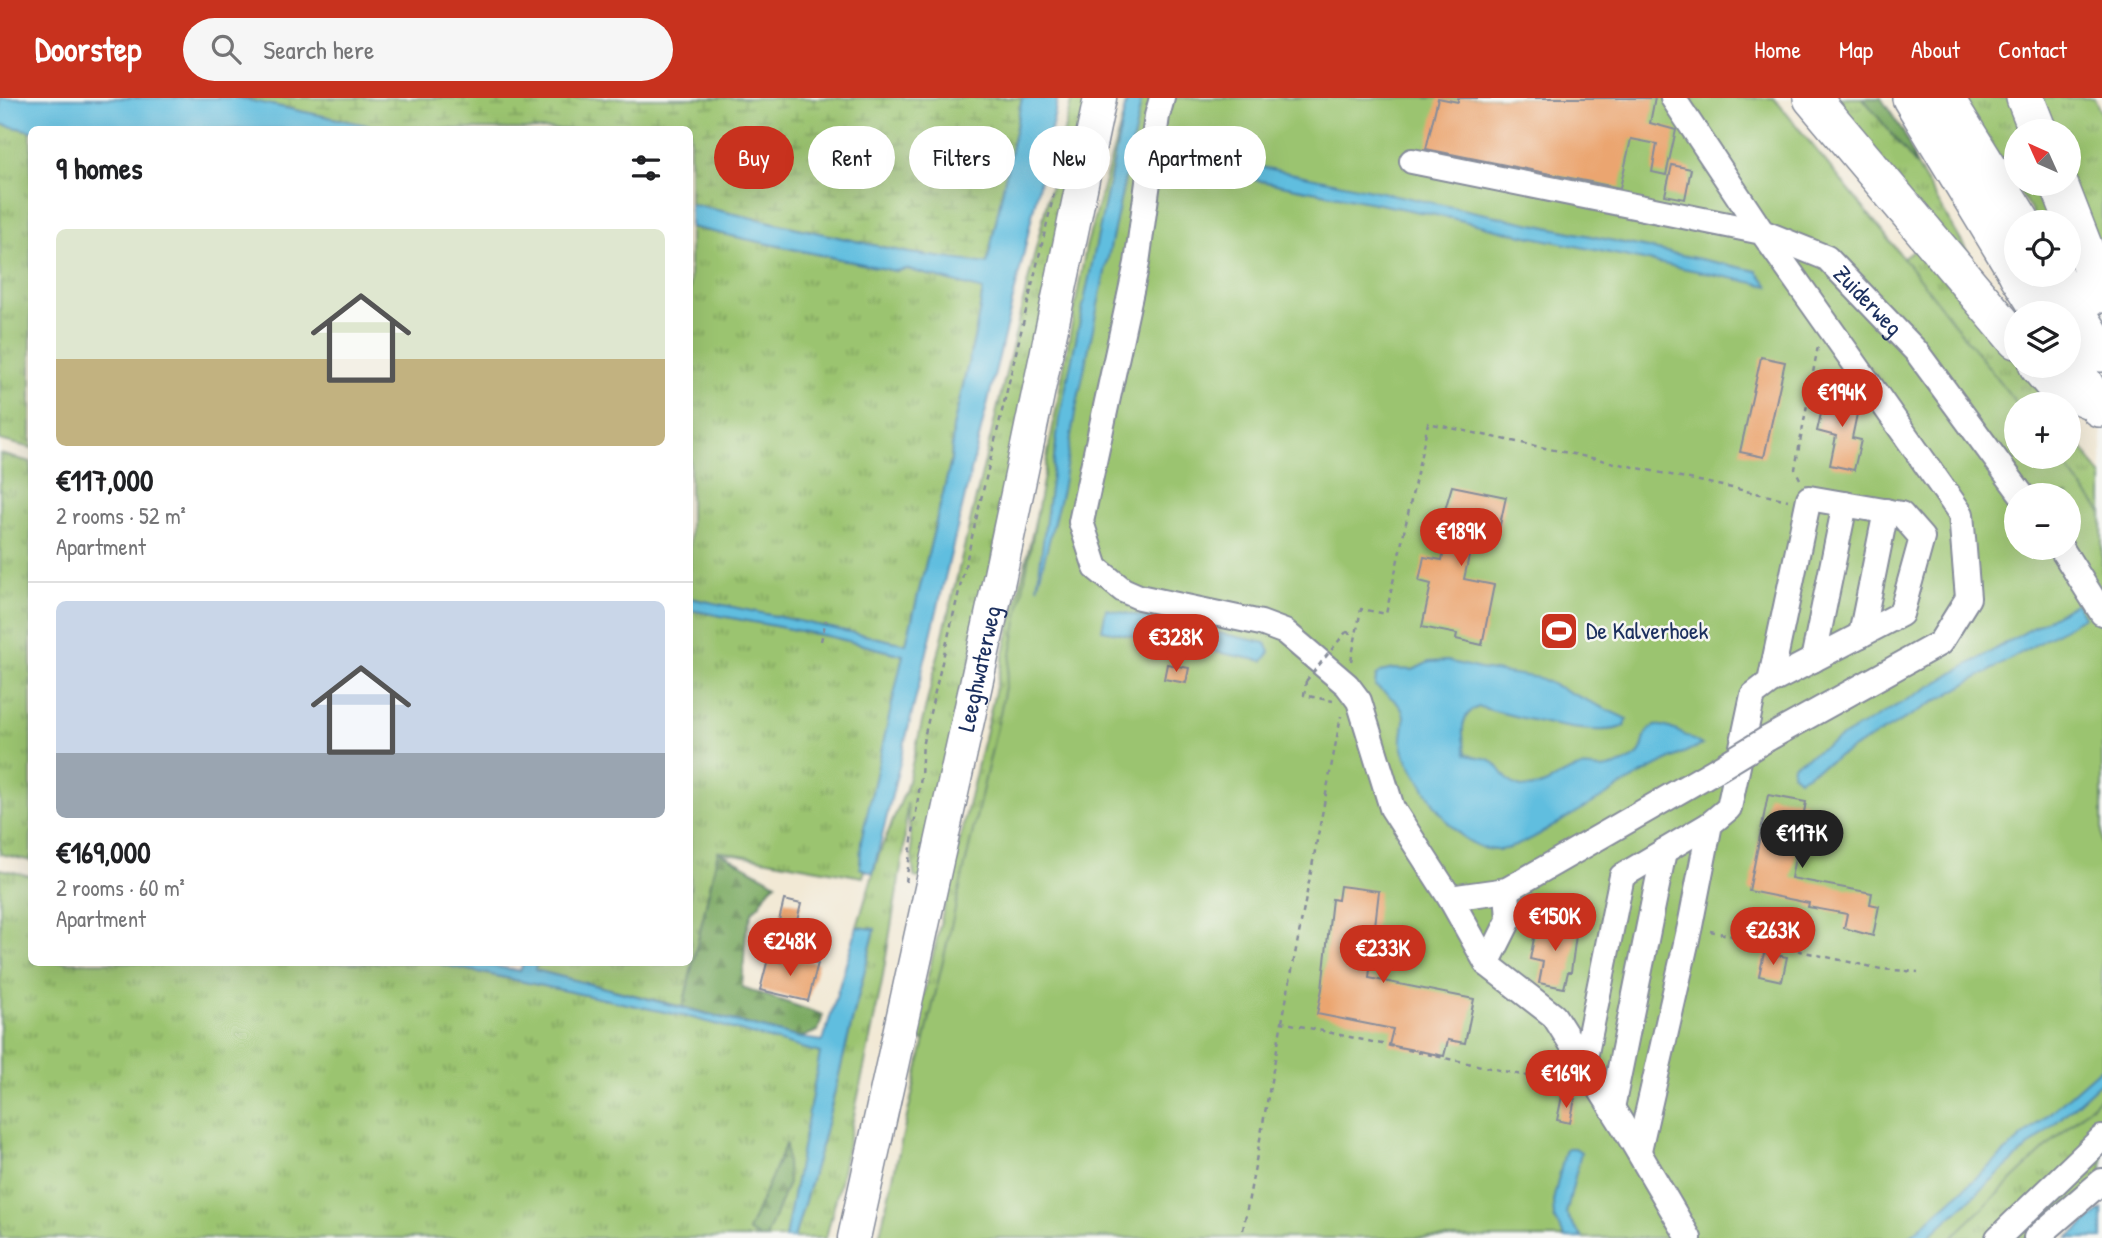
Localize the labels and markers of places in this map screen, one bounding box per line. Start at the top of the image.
pin: €194K [1793,370,1891,429]
pin: €189K [1412,508,1510,568]
sports icon: De Kalverhoek [1538,610,1580,652]
pin: €328K [1127,614,1225,674]
place label: De Kalverhoek [1586,614,1709,646]
pin: €117K [1753,810,1851,870]
pin: €150K [1506,894,1604,953]
pin: €263K [1724,908,1822,967]
pin: €248K [741,918,839,978]
pin: €233K [1334,926,1432,985]
pin: €169K [1517,1051,1615,1110]

